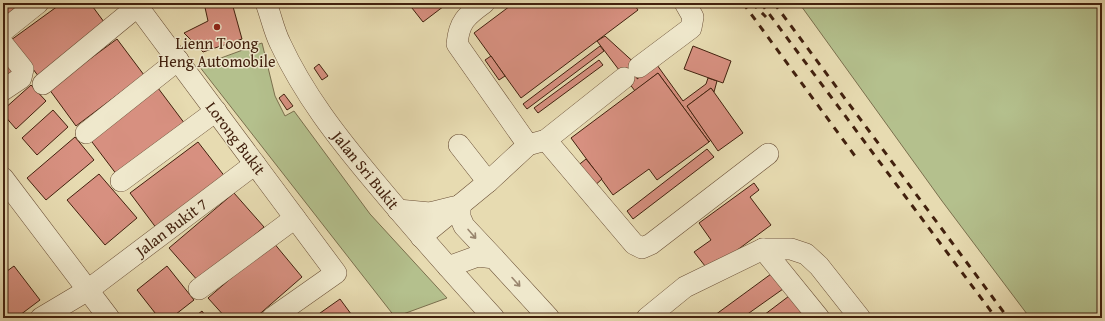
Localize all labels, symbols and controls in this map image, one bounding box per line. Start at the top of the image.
marker: Lienn Toong Heng Automobile [212,22,222,32]
place label: Lienn Toong Heng Automobile [159,31,275,73]
street label: Lorong Bukit [200,96,272,180]
street label: Jalan Sri Bukit [325,124,406,215]
street label: Jalan Bukit 7 [128,192,212,263]
one-way arrow [467,229,476,240]
one-way arrow [512,277,521,288]

